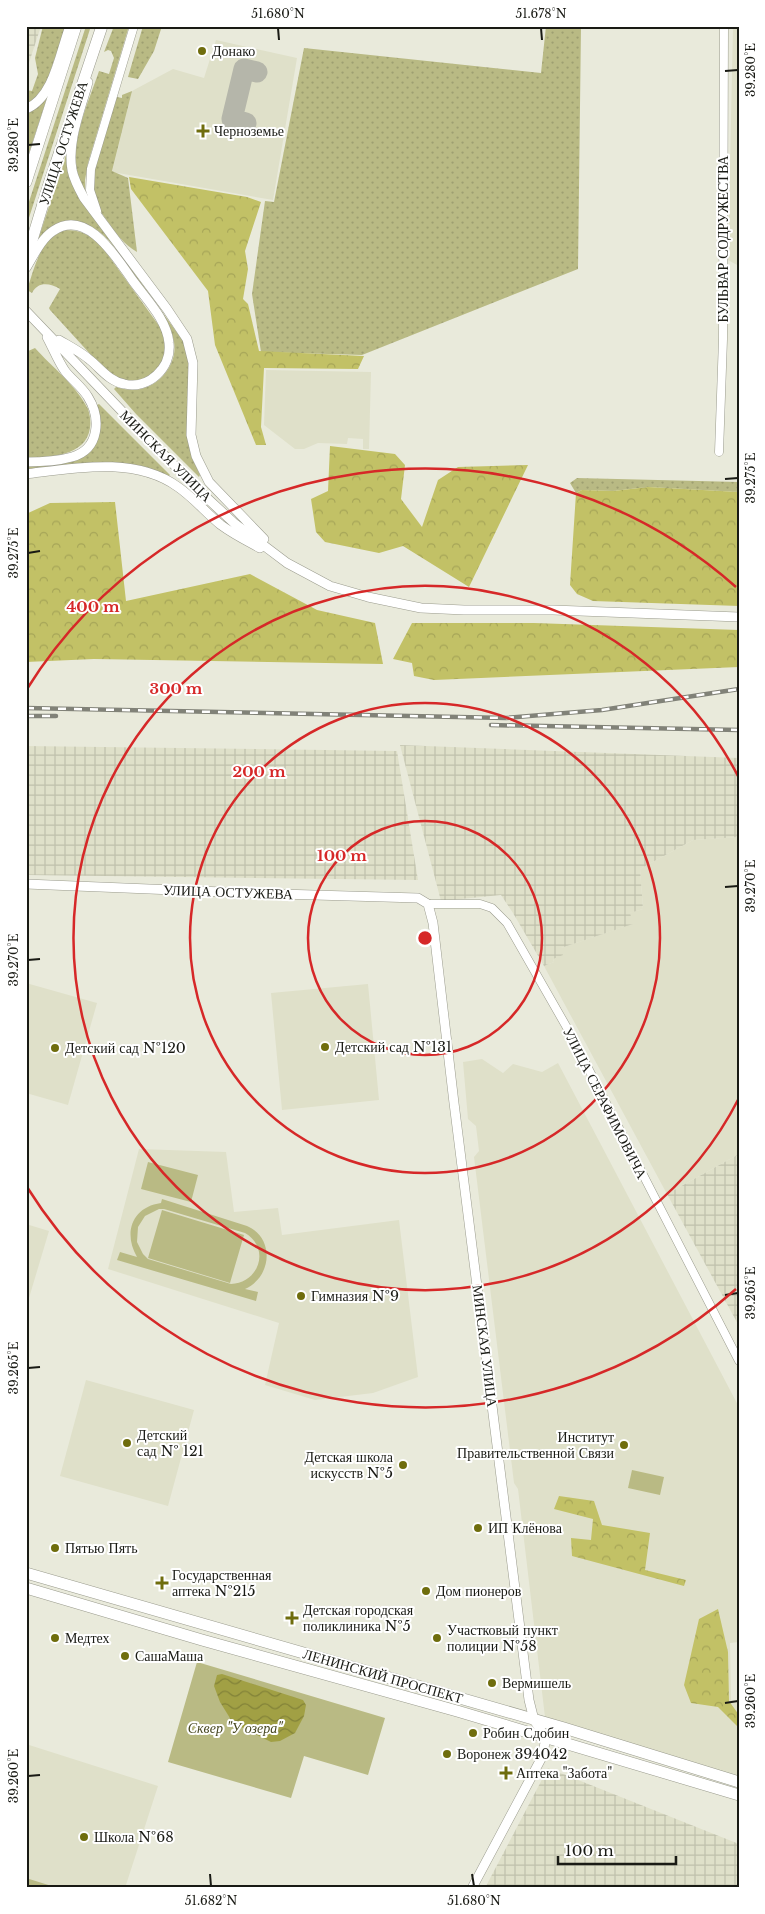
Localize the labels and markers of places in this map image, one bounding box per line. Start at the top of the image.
place label: Донако [212,42,255,60]
marker: Донако [196,45,208,57]
place label: Черноземье [214,122,284,140]
marker: Черноземье [196,124,210,138]
centre of rings [416,929,434,947]
place label: Детский сад №131 [335,1038,452,1056]
place label: Детский сад №120 [65,1039,186,1057]
marker: Детский сад №131 [319,1041,331,1053]
marker: Детский сад №120 [49,1042,61,1054]
place label: Гимназия №9 [311,1287,399,1305]
marker: Гимназия №9 [295,1290,307,1302]
place label: Детский сад № 121 [137,1426,204,1460]
place label: Институт Правительственной Связи [457,1428,614,1462]
marker: Детский сад № 121 [121,1437,133,1449]
marker: Институт Правительственной Связи [618,1439,630,1451]
place label: Детская школа искусств №5 [304,1448,394,1482]
marker: Детская школа искусств №5 [397,1459,409,1471]
place label: ИП Клёнова [488,1519,563,1537]
marker: ИП Клёнова [472,1522,484,1534]
place label: Пятью Пять [65,1539,138,1557]
marker: Пятью Пять [49,1542,61,1554]
place label: Государственная аптека №215 [172,1566,272,1600]
marker: Государственная аптека №215 [156,1577,168,1589]
place label: Дом пионеров [436,1582,522,1600]
marker: Дом пионеров [420,1585,432,1597]
place label: Детская городская поликлиника №5 [303,1601,414,1635]
marker: Детская городская поликлиника №5 [285,1611,299,1625]
place label: Участковый пункт полиции №58 [447,1621,558,1655]
place label: Медтех [65,1629,110,1647]
marker: Медтех [49,1632,61,1644]
marker: Участковый пункт полиции №58 [431,1632,443,1644]
place label: СашаМаша [135,1647,204,1665]
marker: СашаМаша [119,1650,131,1662]
place label: Вермишель [502,1674,571,1692]
marker: Вермишель [486,1677,498,1689]
place label: Робин Сдобин [483,1724,570,1742]
marker: Робин Сдобин [467,1727,479,1739]
place label: Воронеж 394042 [457,1745,567,1763]
marker: Воронеж 394042 [441,1748,453,1760]
place label: Аптека "Забота" [516,1764,612,1782]
marker: Аптека "Забота" [500,1767,512,1779]
place label: Школа №68 [94,1828,174,1846]
marker: Школа №68 [78,1831,90,1843]

